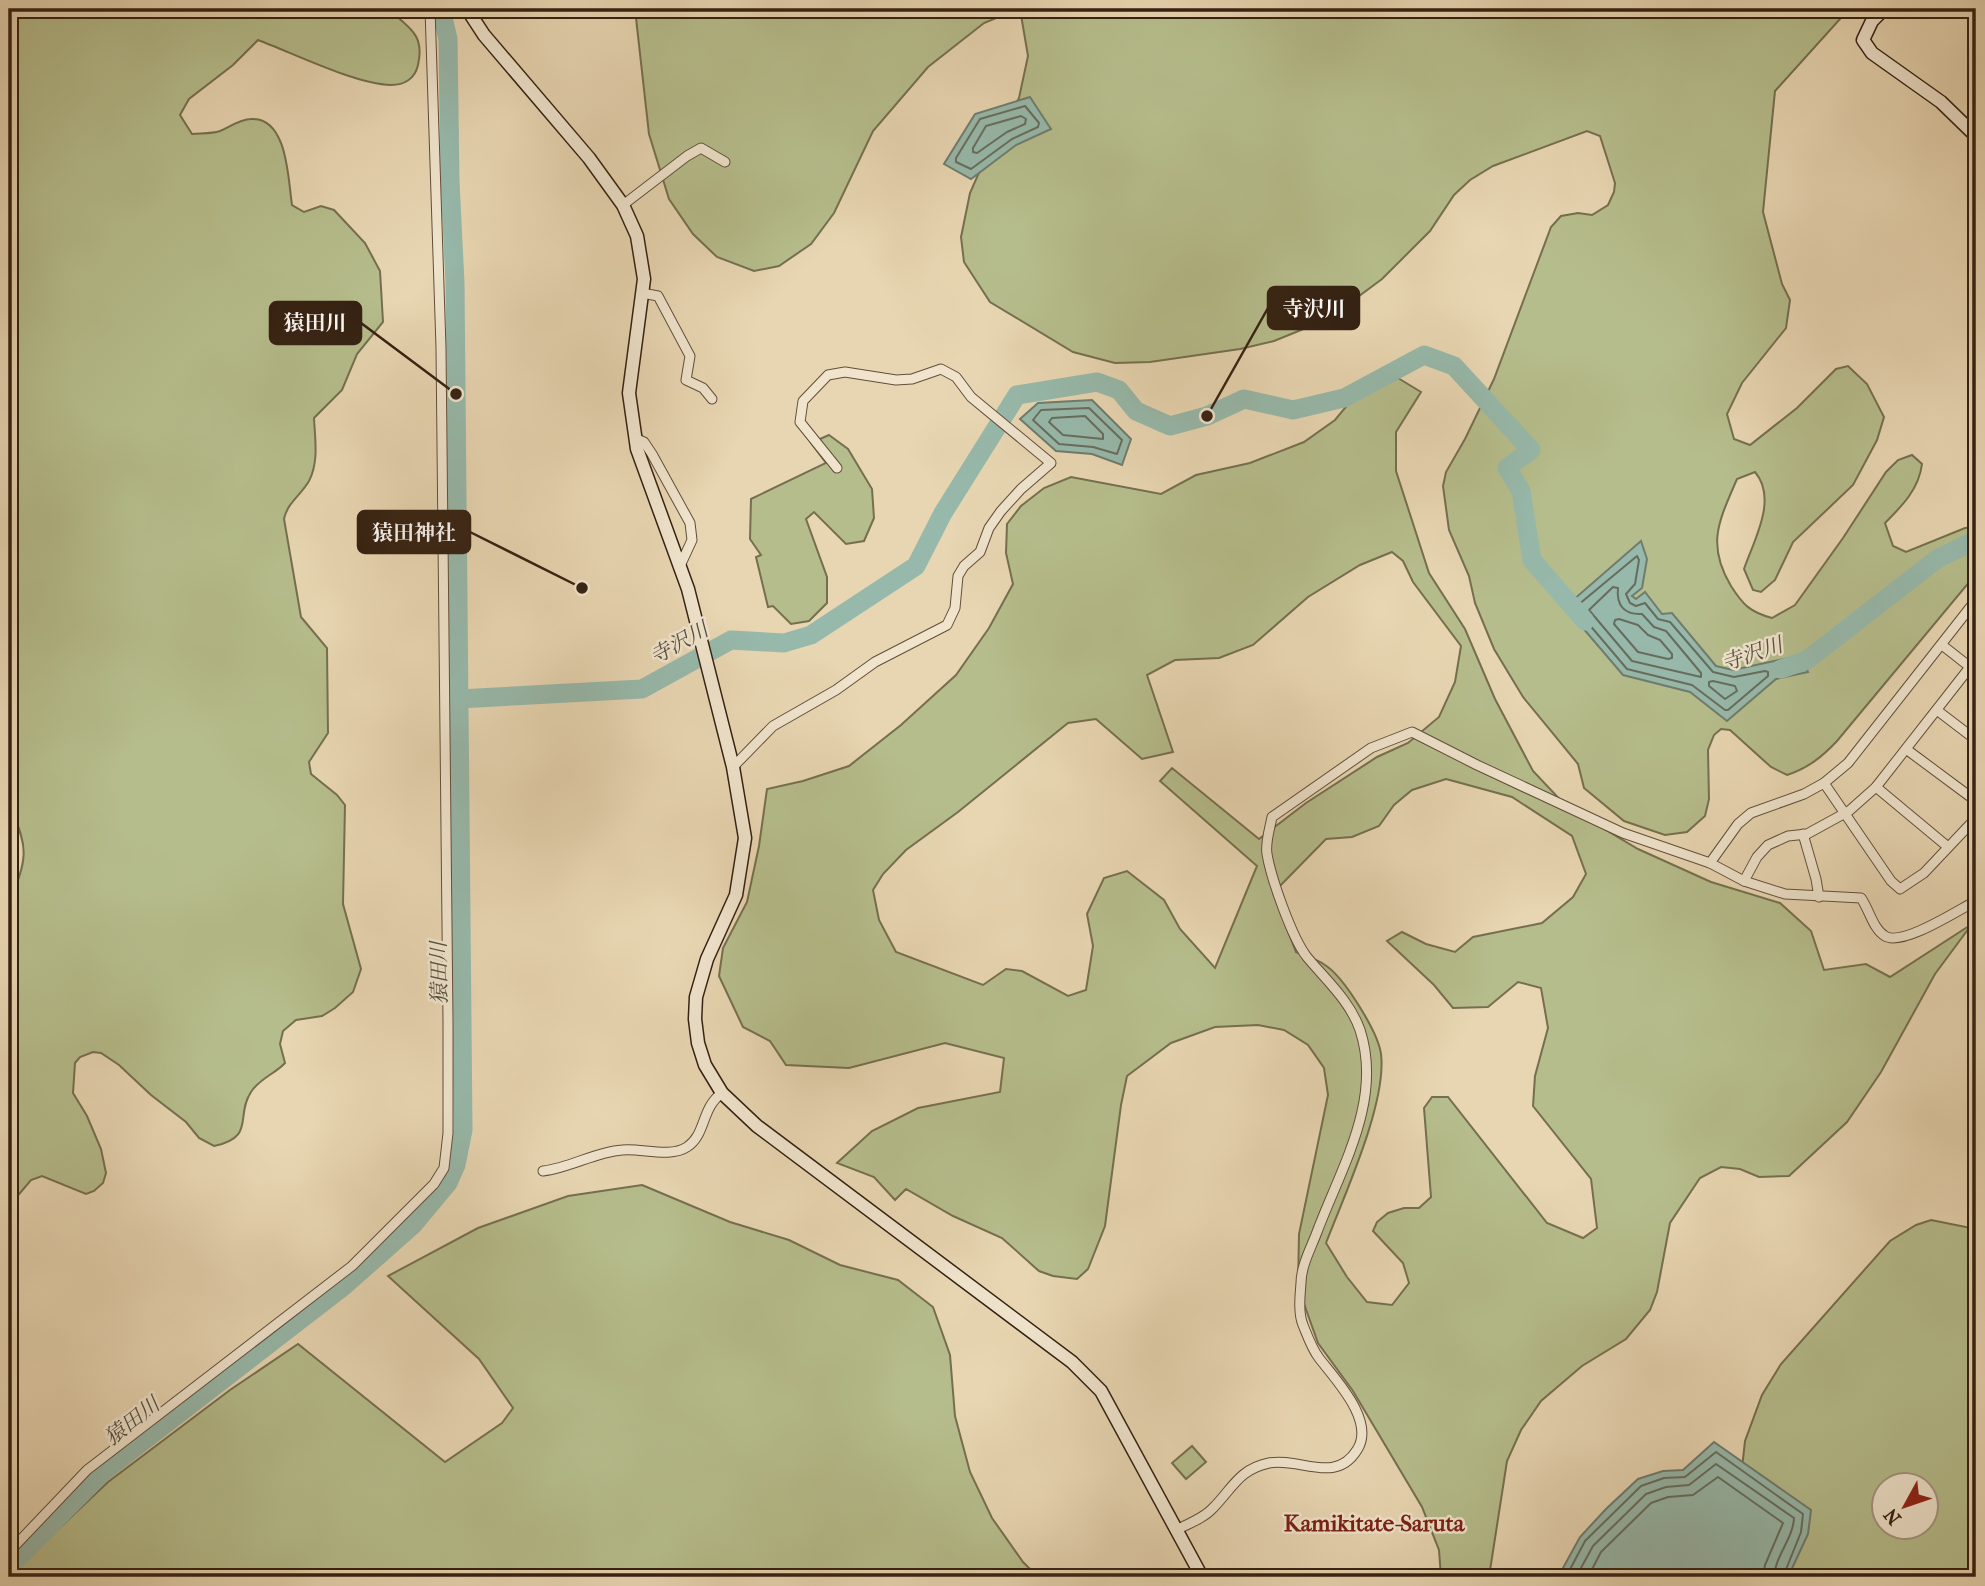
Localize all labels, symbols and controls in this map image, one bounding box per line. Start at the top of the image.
callout: 寺沢川 [1268,287,1359,329]
text: 寺沢川 [1283,297,1346,321]
callout: 猿田川 [270,302,361,344]
text: 猿田川 [284,311,347,335]
callout: 猿田神社 [358,511,470,553]
text: 猿田神社 [372,521,456,545]
water label: 寺沢川 [646,616,714,669]
water label: 寺沢川 [1718,632,1788,676]
water label: 猿田川 [426,939,452,1005]
water label: 猿田川 [100,1391,166,1450]
north arrow [1870,1470,1940,1540]
text: N [1879,1503,1906,1529]
district label: Kamikitate-Saruta [1284,1510,1466,1537]

